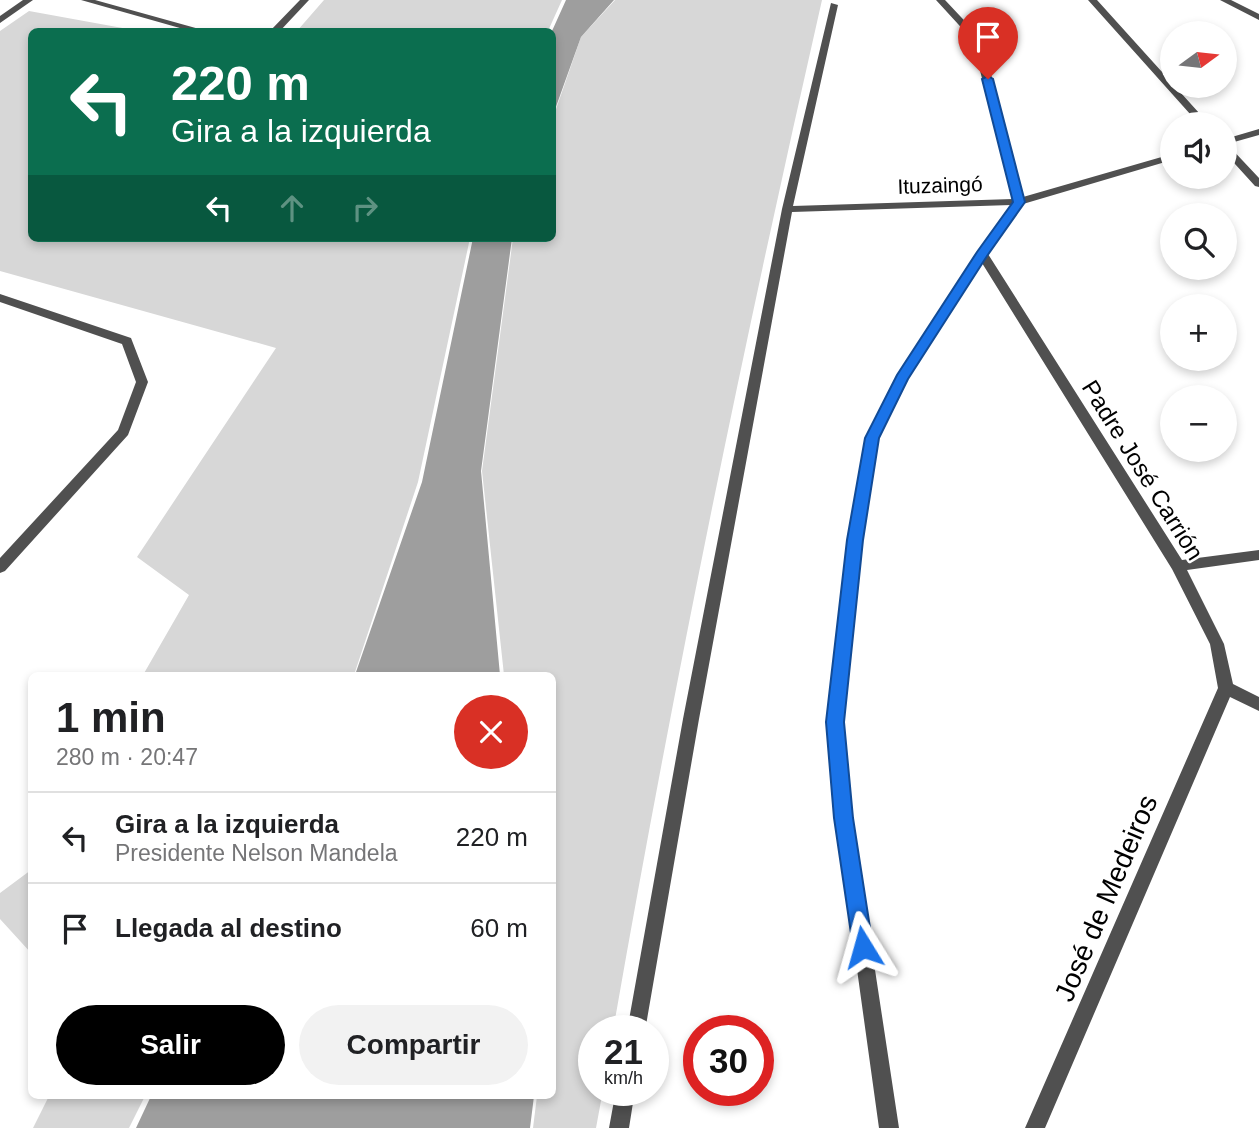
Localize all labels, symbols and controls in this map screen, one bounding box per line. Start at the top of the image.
pin [958,7,1018,79]
icon: arrive [969,18,1007,56]
north arrow [1160,21,1237,98]
map controls [1160,21,1237,462]
icon: left [56,56,147,147]
text: 220 m [171,56,310,110]
button: sound [1160,112,1237,189]
text: Gira a la izquierda [171,113,431,149]
street label: Ituzaingó [897,172,983,198]
icon: left [200,189,238,227]
icon: ahead [273,189,311,227]
icon: right [346,189,384,227]
button: search [1160,203,1237,280]
button: + [1160,294,1237,371]
street label: Padre José Carrión [1077,375,1209,565]
button: − [1160,385,1237,462]
text: 1 min [56,694,166,741]
button: close [454,695,528,769]
text: 280 m · 20:47 [56,744,198,770]
street label: José de Medeiros [1049,790,1163,1006]
text: Gira a la izquierda [115,809,339,839]
icon: left [56,819,94,857]
text: 220 m [456,822,528,852]
text: Presidente Nelson Mandela [115,840,398,866]
icon: arrive [56,910,94,948]
position arrow [826,910,900,984]
text: Llegada al destino [115,913,342,943]
text: 60 m [470,913,528,943]
button: Salir [56,1005,285,1085]
button: Compartir [299,1005,528,1085]
speed limit sign: 30 [683,1015,774,1106]
text: 21 [604,1032,643,1071]
text: km/h [604,1068,643,1088]

